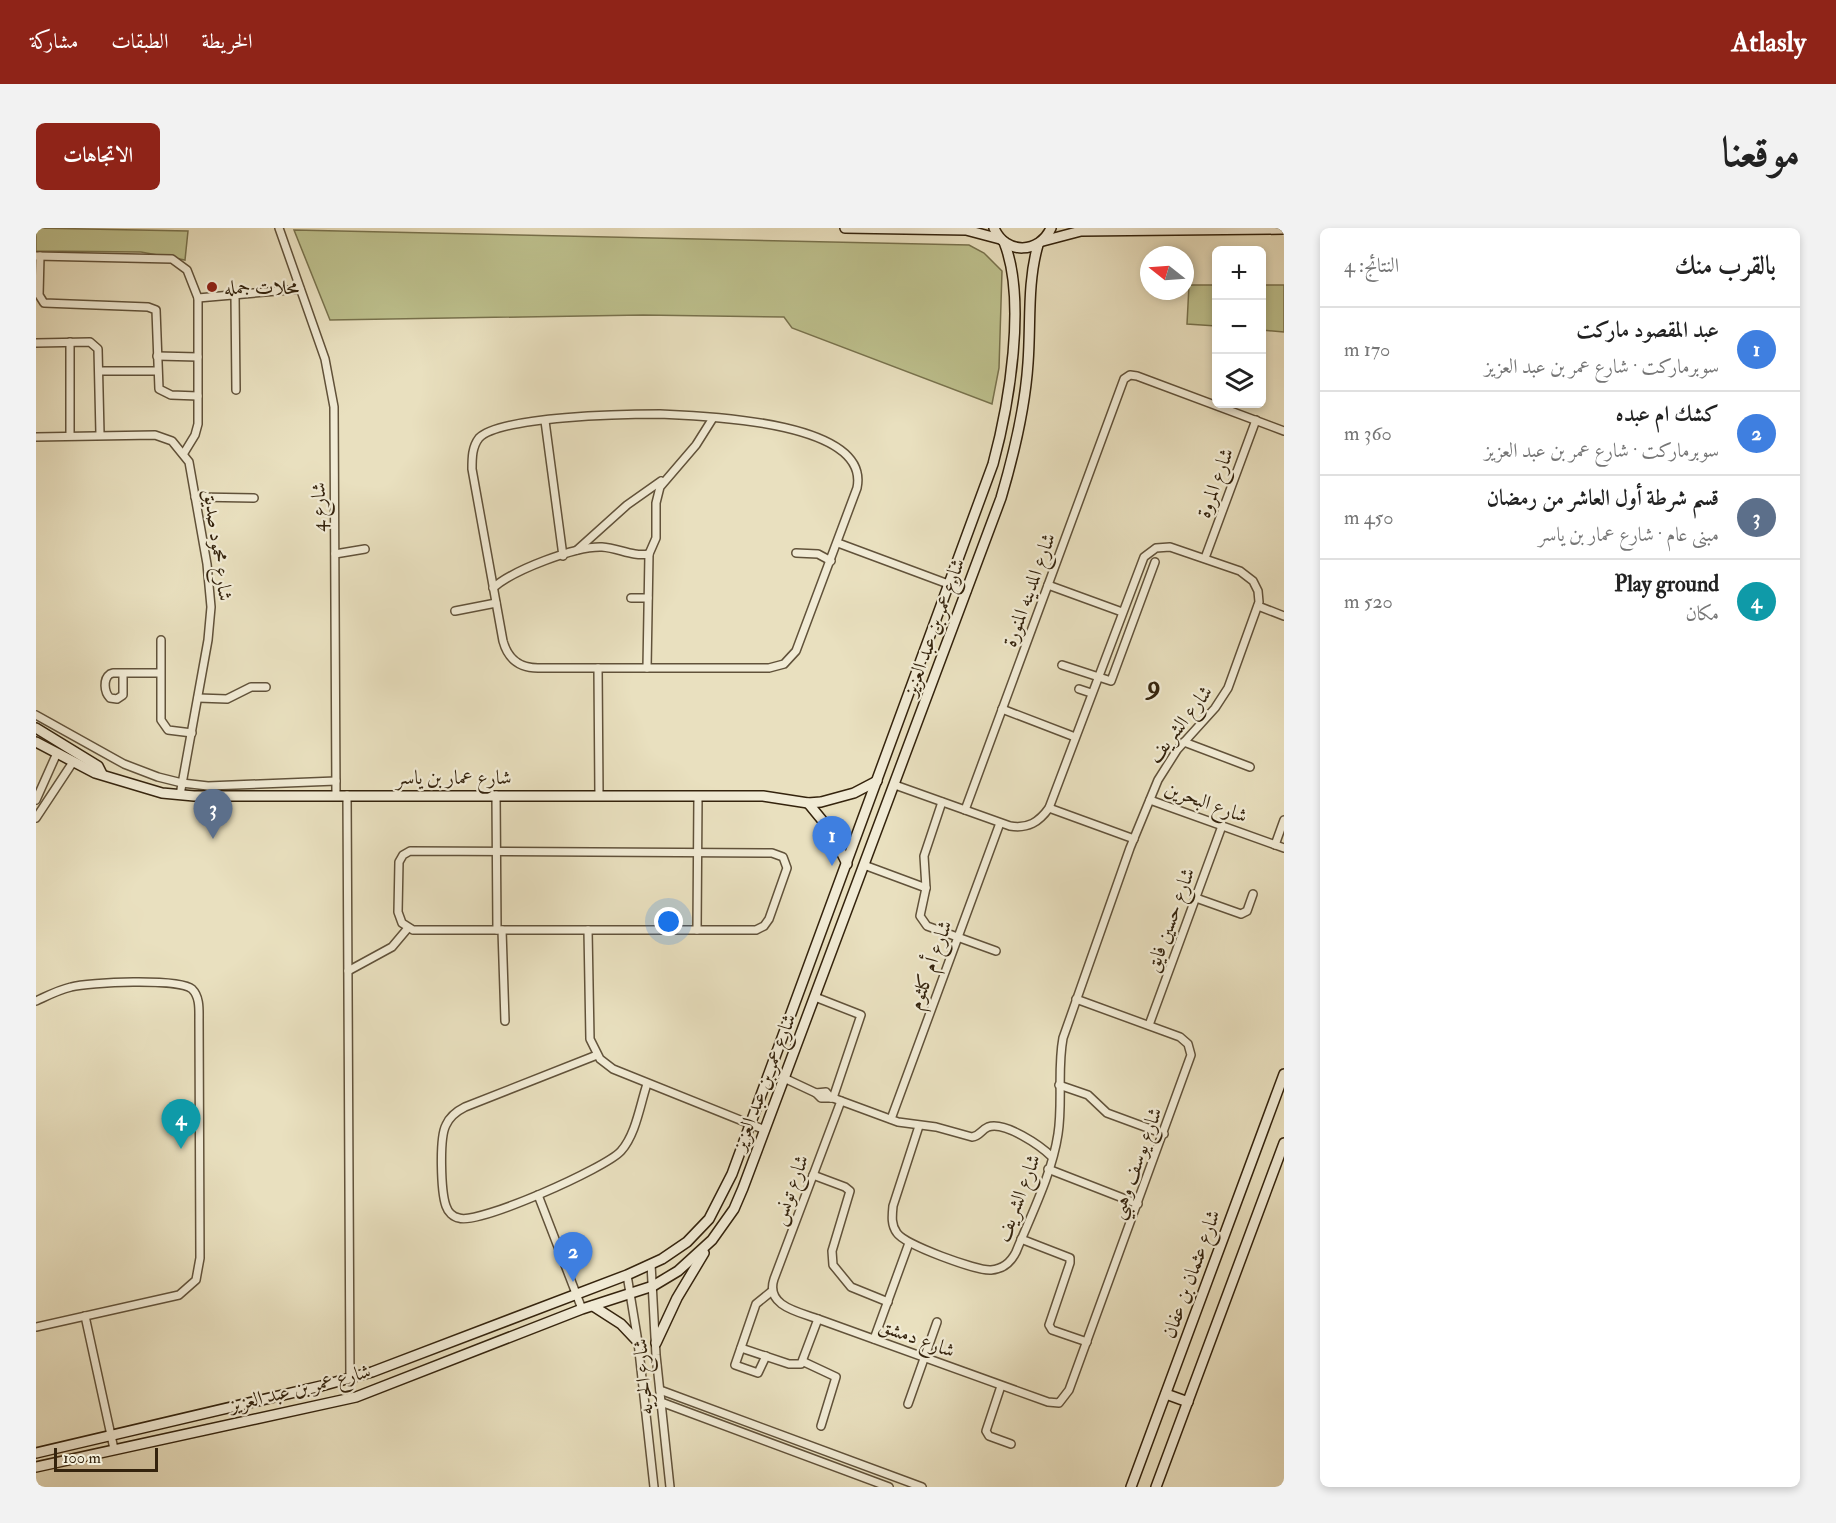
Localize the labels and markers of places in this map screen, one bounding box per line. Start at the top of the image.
place label: محلات جمله [224,275,299,300]
marker: محلات جمله [205,280,219,294]
pin: 3 [194,790,232,839]
pin: 1 [812,816,852,866]
pin: 4 [162,1100,200,1149]
pin: 2 [554,1232,592,1282]

